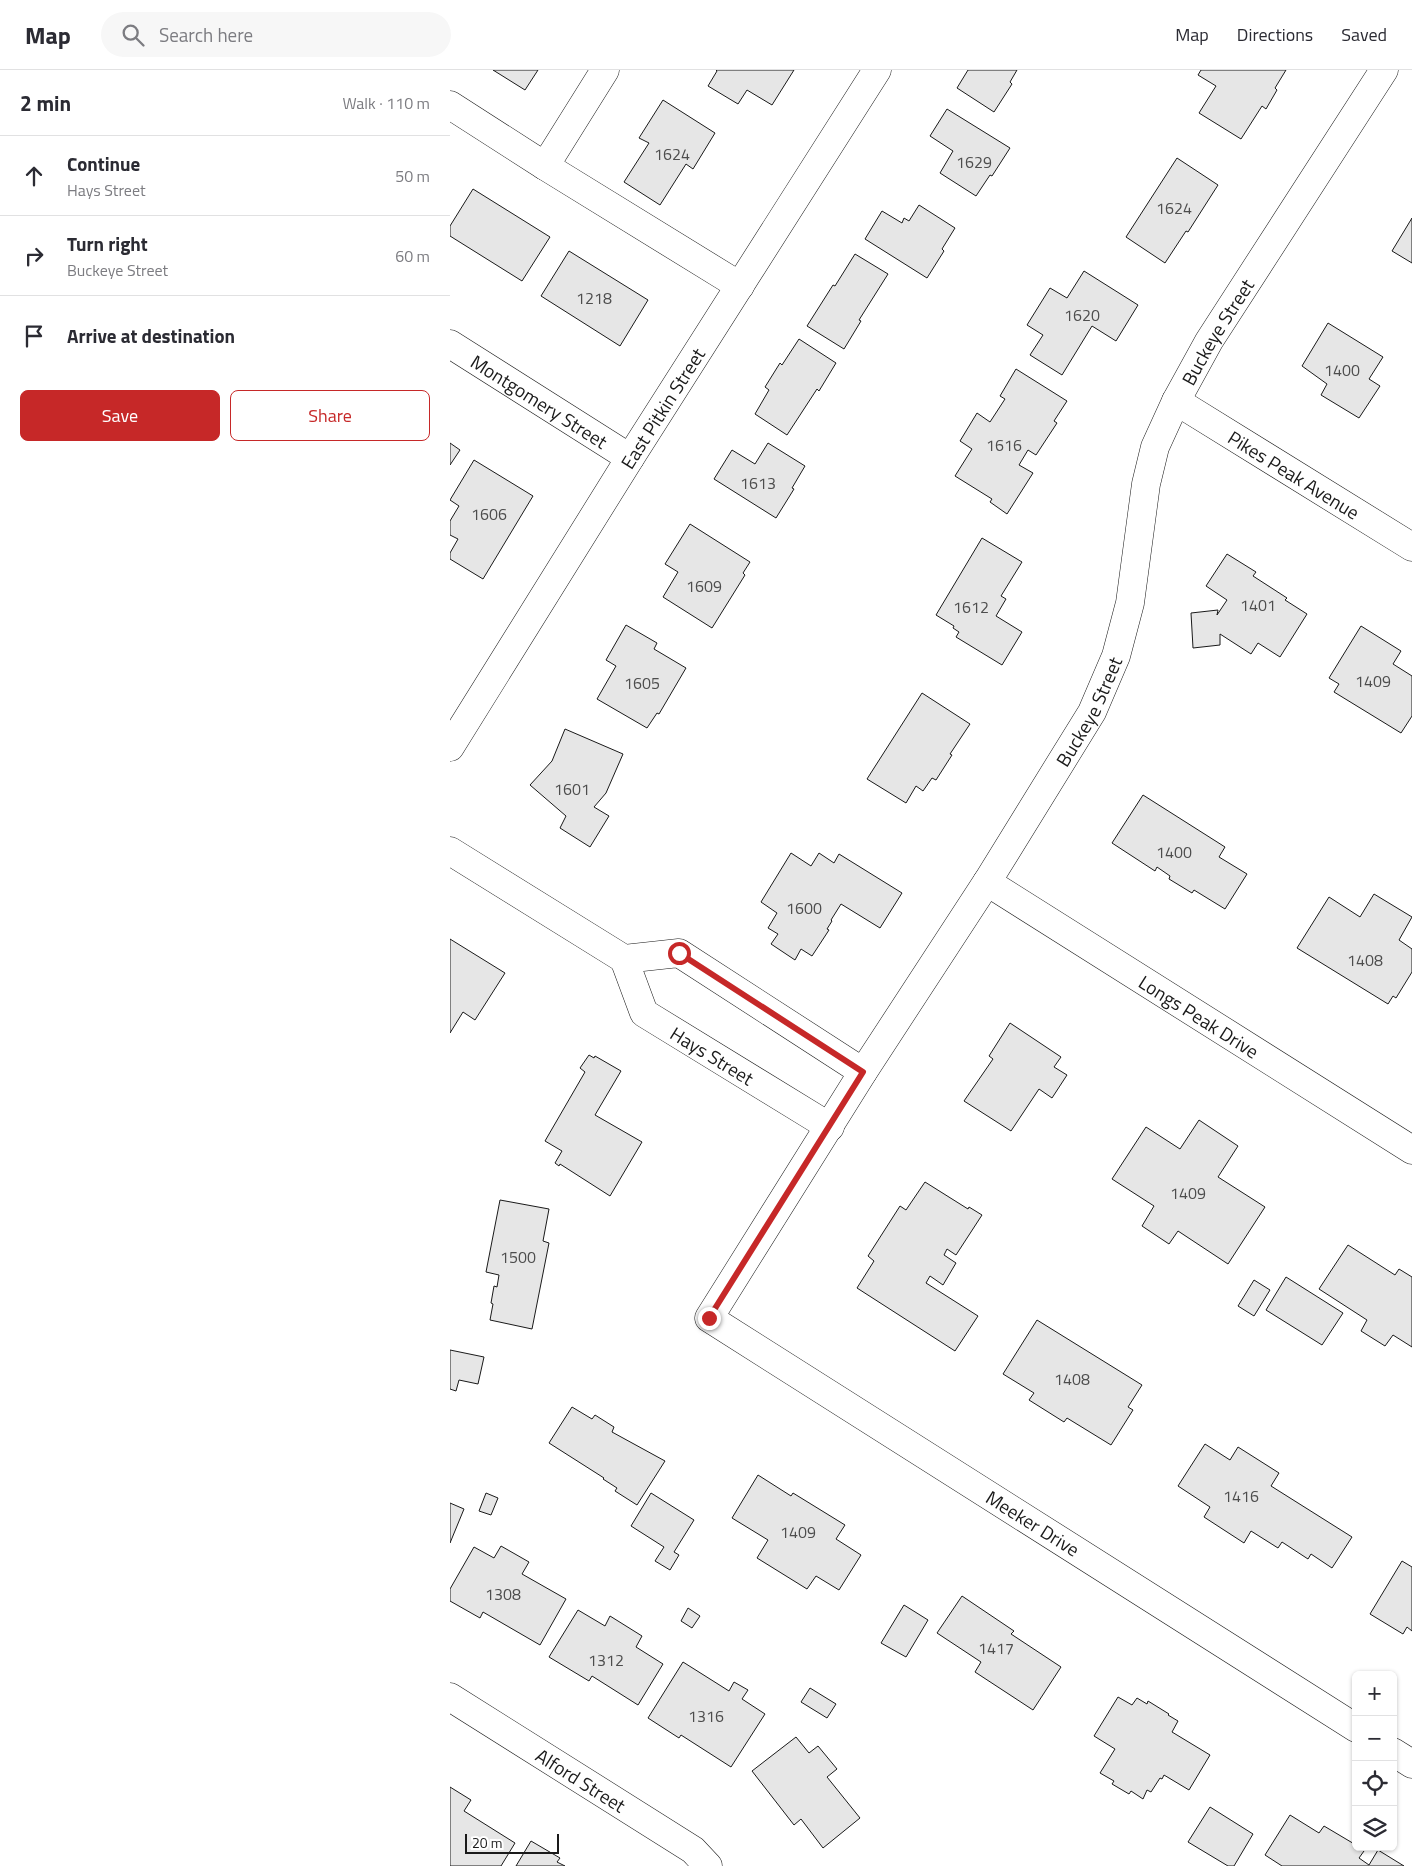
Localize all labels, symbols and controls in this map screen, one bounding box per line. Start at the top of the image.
search box [101,12,451,57]
text: Map [25,17,71,53]
text: Search here [159,20,253,49]
icon: search [119,21,147,49]
text: Map [1175,21,1209,48]
text: Directions [1237,21,1313,48]
text: Saved [1341,21,1387,48]
text: 2 min [20,87,71,119]
text: Walk · 110 m [342,91,430,115]
house number: 1624 [654,142,690,166]
text: Continue [67,149,140,178]
house number: 1629 [956,150,992,174]
icon: ahead [20,162,48,190]
text: 50 m [395,164,430,188]
text: Hays Street [67,178,146,202]
house number: 1624 [1156,196,1192,220]
text: Turn right [67,229,148,258]
icon: right [20,242,48,270]
text: 60 m [395,244,430,268]
text: Buckeye Street [67,258,168,282]
street label: Buckeye Street [1173,272,1261,390]
house number: 1218 [576,286,612,310]
house number: 1620 [1064,303,1100,327]
text: Arrive at destination [67,321,235,350]
icon: arrive [20,322,48,350]
street label: East Pitkin Street [613,341,712,474]
street label: Montgomery Street [465,346,614,455]
house number: 1400 [1324,358,1360,382]
button: Save [20,390,220,441]
button: Share [230,390,430,441]
street label: Pikes Peak Avenue [1223,422,1366,526]
house number: 1616 [986,433,1022,457]
house number: 1613 [740,471,776,495]
house number: 1606 [471,502,507,526]
house number: 1609 [686,574,722,598]
house number: 1401 [1240,593,1276,617]
house number: 1612 [953,595,989,619]
street label: Buckeye Street [1048,652,1129,772]
house number: 1409 [1355,669,1391,693]
house number: 1605 [624,671,660,695]
house number: 1601 [554,777,590,801]
house number: 1400 [1156,840,1192,864]
house number: 1600 [786,896,822,920]
route start [668,942,691,965]
house number: 1408 [1347,948,1383,972]
street label: Longs Peak Drive [1134,967,1265,1065]
street label: Hays Street [665,1018,760,1092]
house number: 1409 [1170,1181,1206,1205]
house number: 1500 [500,1245,536,1269]
route end [698,1307,721,1330]
house number: 1408 [1054,1367,1090,1391]
street label: Meeker Drive [980,1483,1086,1563]
house number: 1416 [1223,1484,1259,1508]
house number: 1409 [780,1520,816,1544]
house number: 1308 [485,1582,521,1606]
house number: 1417 [978,1636,1014,1660]
house number: 1312 [588,1648,624,1672]
map controls [1352,1671,1397,1851]
button: + [1352,1671,1397,1716]
house number: 1316 [688,1704,724,1728]
button: − [1352,1716,1397,1761]
street label: Alford Street [530,1740,632,1819]
button: locate [1352,1761,1397,1806]
button: layers [1352,1806,1397,1851]
scale bar [465,1831,559,1854]
text: 20 m [472,1832,502,1853]

